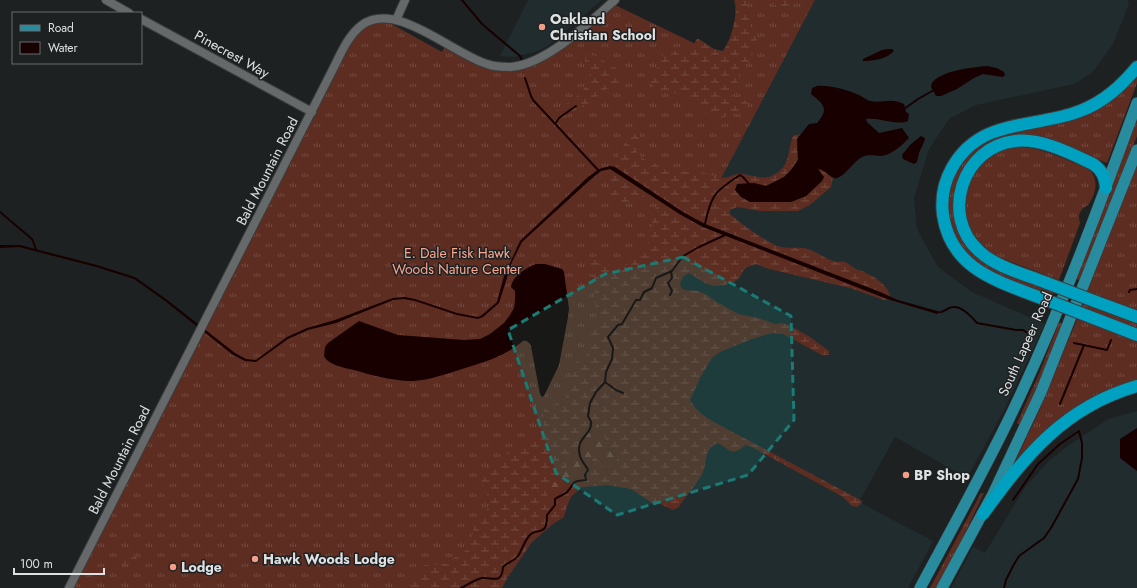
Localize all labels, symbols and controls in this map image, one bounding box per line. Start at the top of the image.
place label: Oakland Christian School [550,9,656,45]
legend [12,12,142,64]
text: Road [48,19,74,37]
marker: Oakland Christian School [537,22,547,32]
street label: Pinecrest Way [191,25,274,83]
text: Water [48,39,79,57]
street label: Bald Mountain Road [231,113,303,229]
park label: E. Dale Fisk Hawk Woods Nature Center [392,243,522,279]
street label: South Lapeer Road [993,289,1057,399]
street label: Bald Mountain Road [83,402,155,518]
place label: BP Shop [914,465,970,485]
marker: BP Shop [901,470,911,480]
place label: Hawk Woods Lodge [263,549,395,569]
scale bar [14,550,104,576]
marker: Hawk Woods Lodge [250,554,260,564]
text: 100 m [20,555,53,573]
place label: Lodge [181,557,222,577]
marker: Lodge [168,562,178,572]

